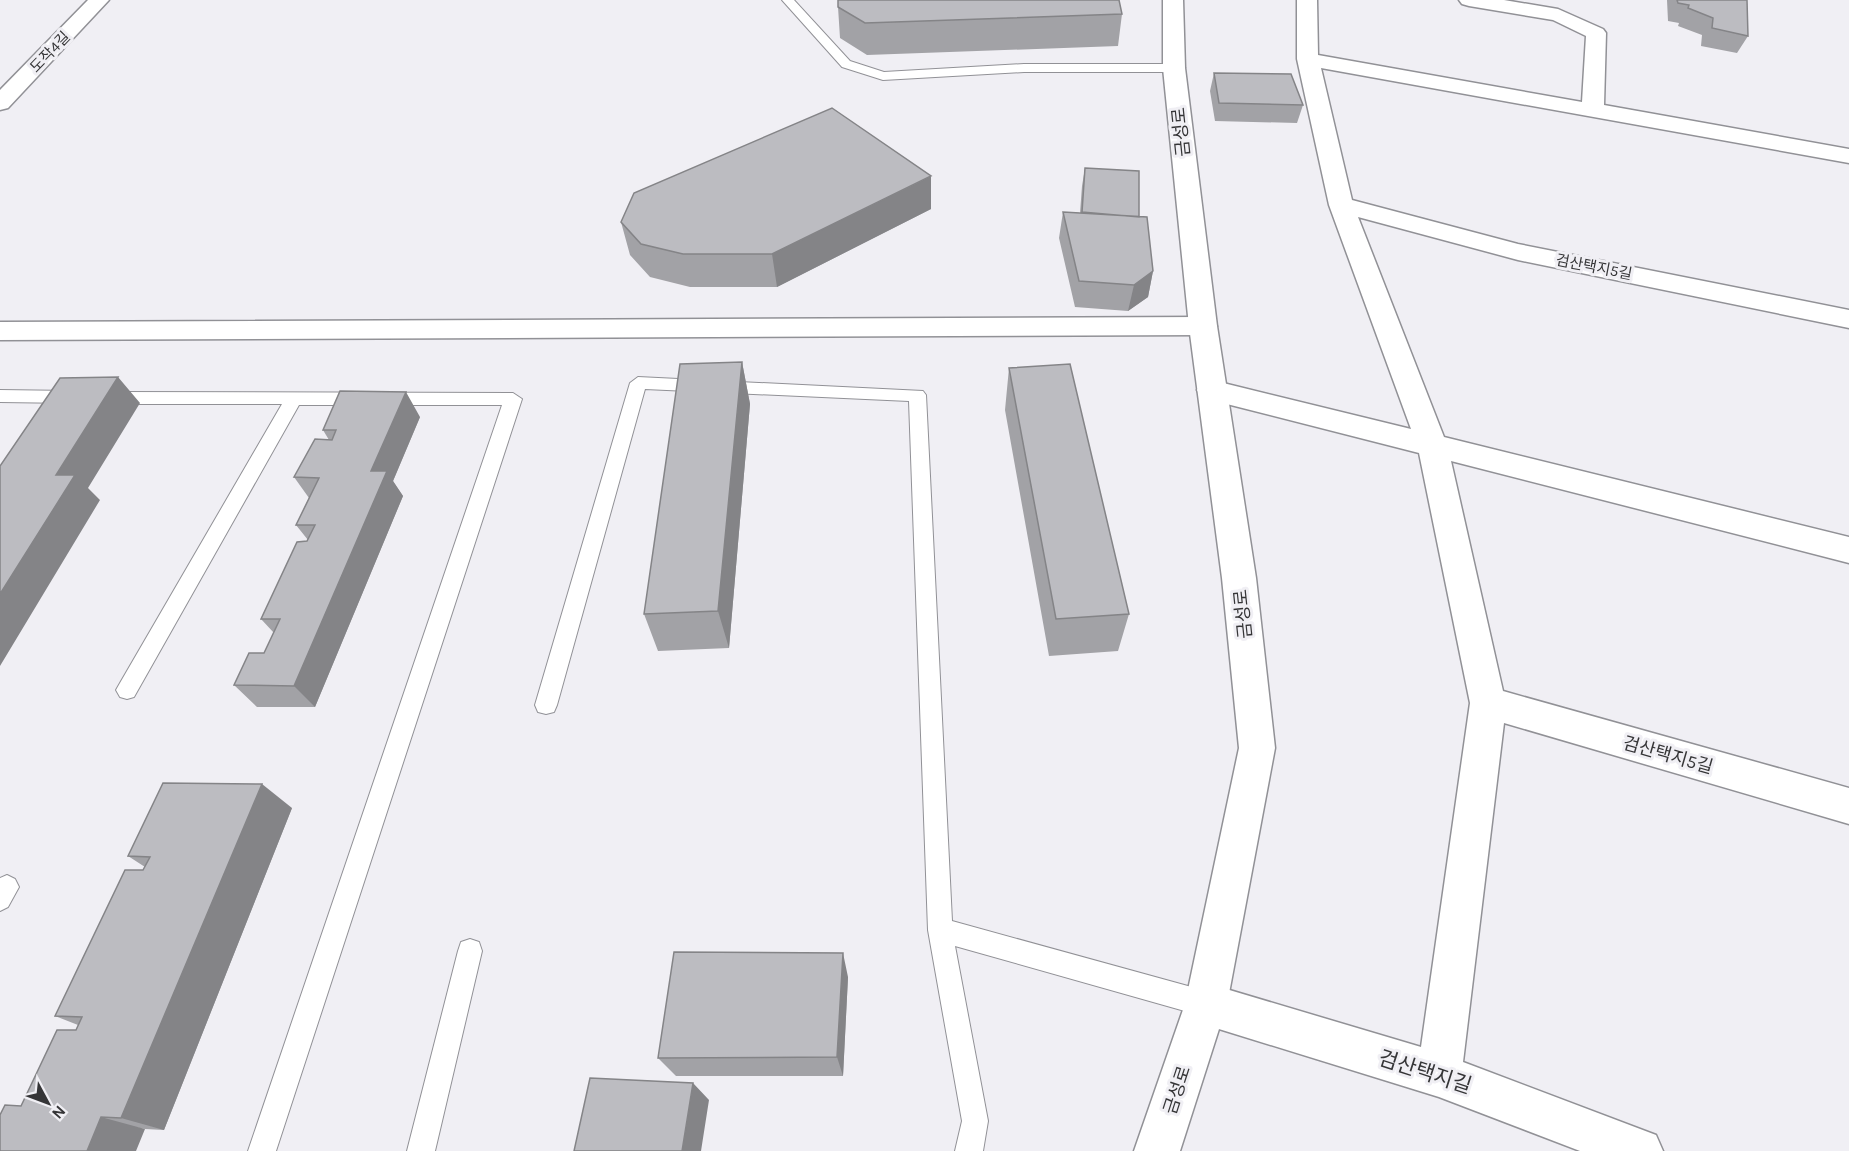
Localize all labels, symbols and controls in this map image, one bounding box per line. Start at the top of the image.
street label: 도작4길 [26,28,74,76]
street label: 금성로 [1167,106,1195,158]
street label: 검산택지5길 [1554,251,1634,283]
street label: 금성로 [1229,588,1257,640]
street label: 검산택지5길 [1620,732,1716,778]
street label: 검산택지길 [1375,1046,1475,1098]
street label: 금성로 [1159,1063,1195,1117]
north arrow [18,1073,78,1133]
text: N [48,1102,70,1123]

